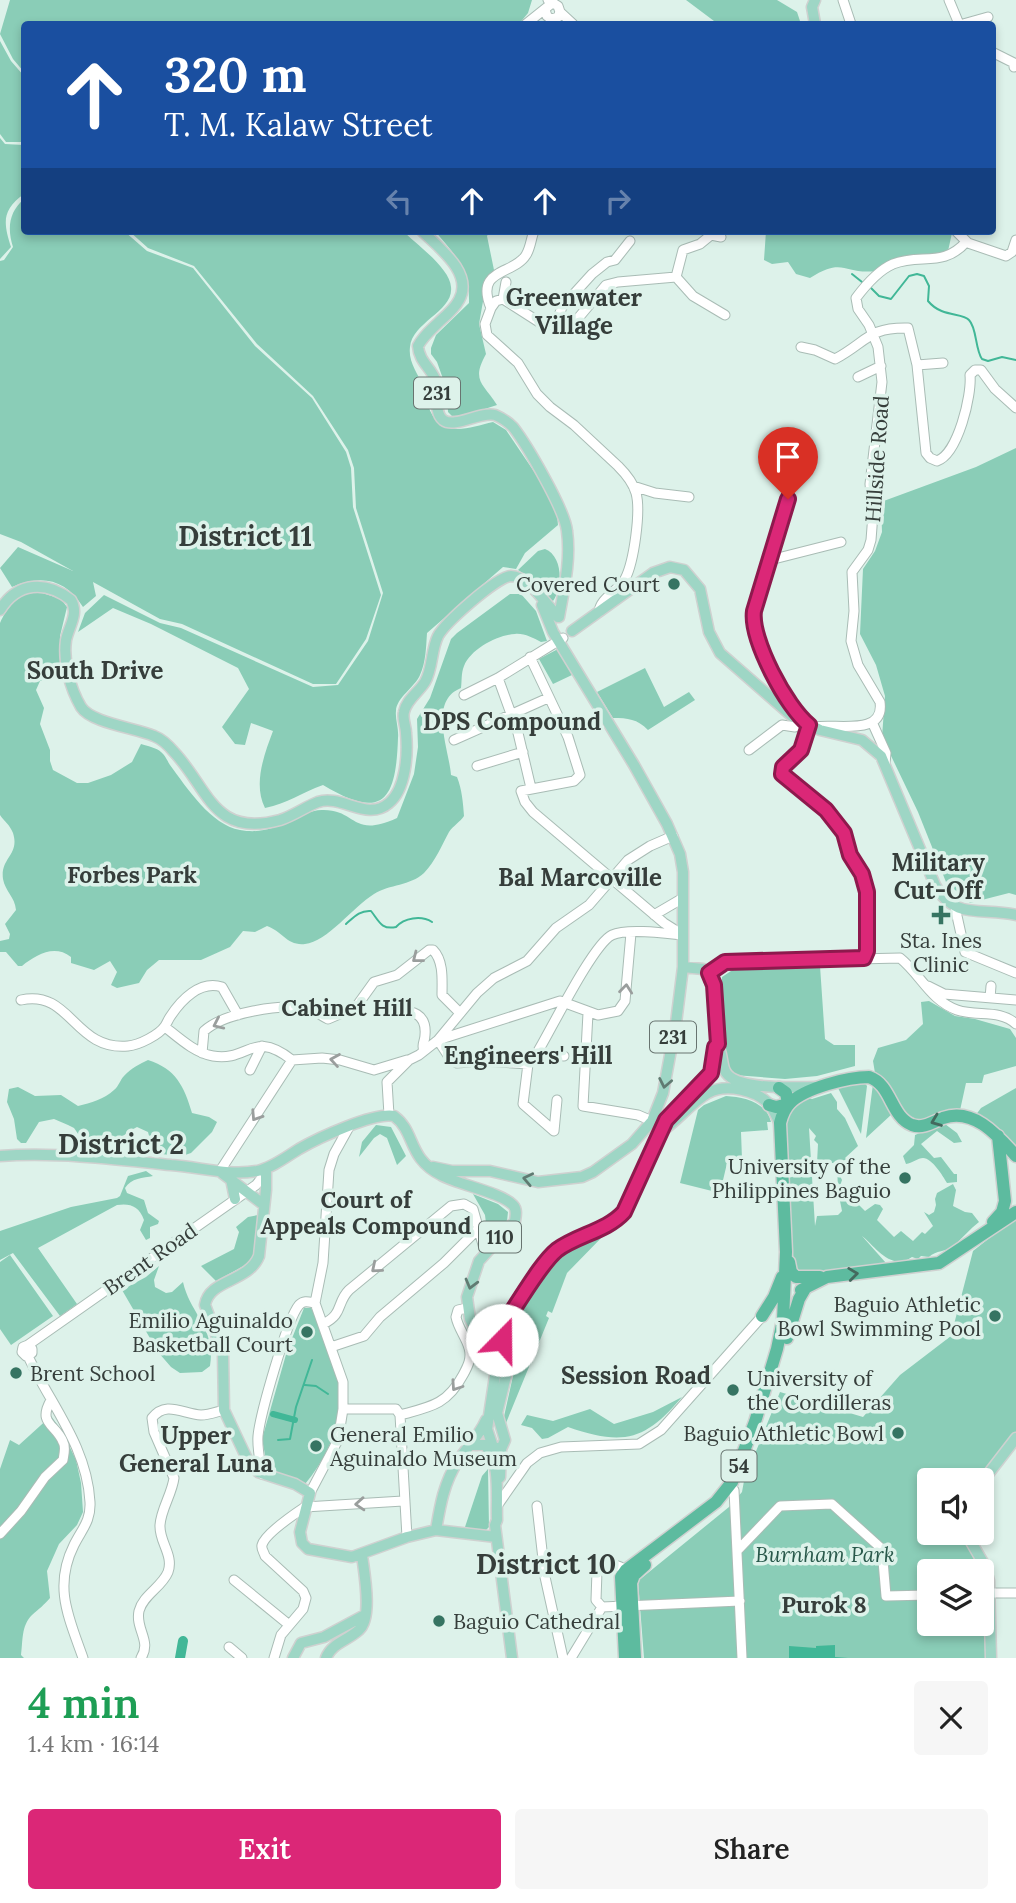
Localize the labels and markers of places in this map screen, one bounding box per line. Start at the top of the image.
pin [758,427,818,499]
place label: Covered Court [516,571,661,598]
marker: Covered Court [666,576,682,592]
marker: Sta. Ines Clinic [931,905,951,925]
place label: Sta. Ines Clinic [900,927,982,978]
place label: University of the Philippines Baguio [712,1153,891,1204]
marker: University of the Philippines Baguio [897,1170,913,1186]
place label: Baguio Athletic Bowl Swimming Pool [777,1291,981,1342]
place label: Emilio Aguinaldo Basketball Court [129,1307,294,1358]
marker: Baguio Athletic Bowl Swimming Pool [987,1308,1003,1324]
marker: Emilio Aguinaldo Basketball Court [299,1324,315,1340]
place label: Brent School [30,1360,155,1387]
marker: Brent School [8,1365,24,1381]
place label: University of the Cordilleras [747,1365,891,1416]
marker: University of the Cordilleras [725,1382,741,1398]
place label: Baguio Athletic Bowl [683,1420,884,1447]
place label: General Emilio Aguinaldo Museum [329,1421,517,1472]
marker: Baguio Athletic Bowl [890,1425,906,1441]
marker: General Emilio Aguinaldo Museum [308,1438,324,1454]
place label: Baguio Cathedral [453,1608,620,1635]
marker: Baguio Cathedral [431,1613,447,1629]

